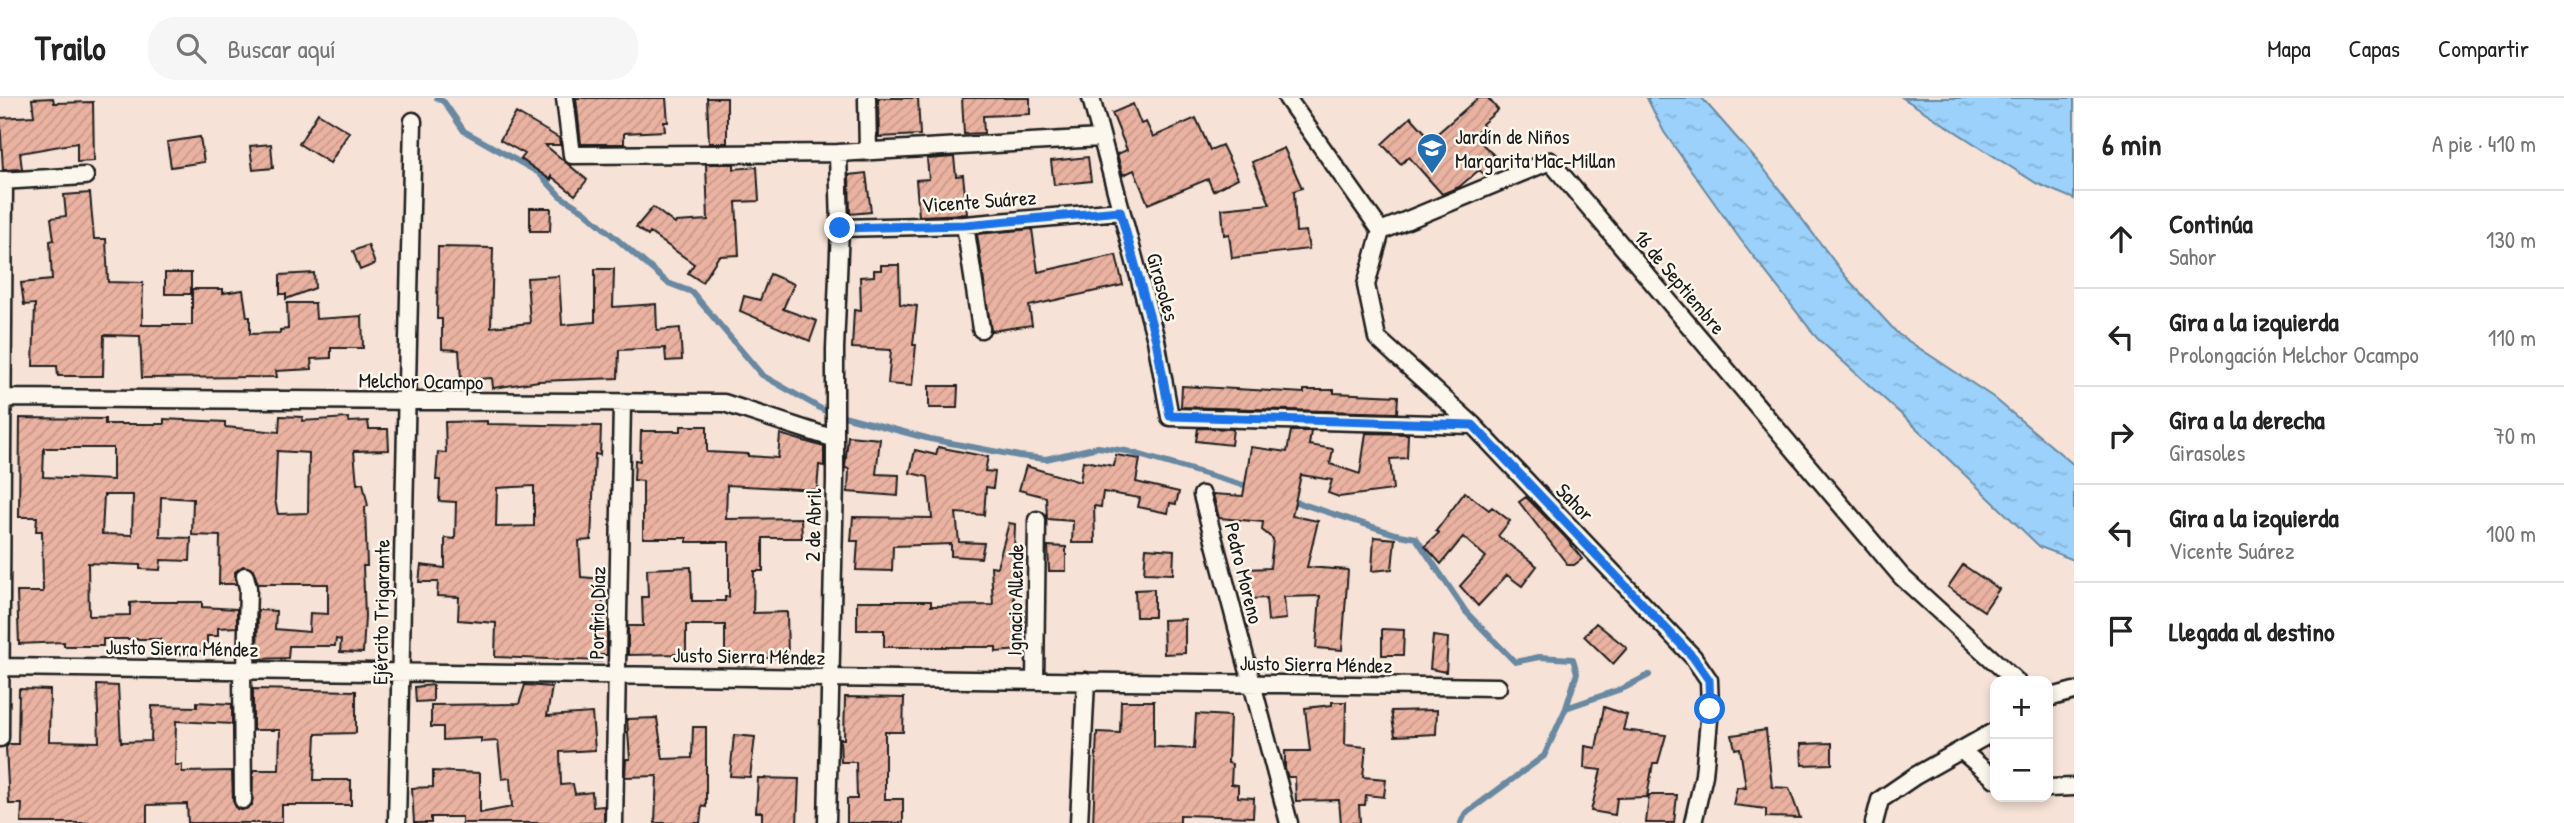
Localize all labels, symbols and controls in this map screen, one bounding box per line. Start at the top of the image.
search box [148,17,638,80]
text: Trailo [35,26,106,70]
icon: search [172,29,210,67]
text: Buscar aquí [228,31,336,66]
text: Mapa [2267,32,2311,64]
text: Capas [2349,32,2400,64]
text: Compartir [2438,32,2529,64]
place label: Jardín de Niños Margarita Mac-Millan [1455,122,1616,175]
text: 6 min [2102,124,2162,164]
text: A pie · 410 m [2432,128,2536,159]
school or university icon: Jardín de Niños Margarita Mac-Millan [1415,131,1449,175]
street label: Vicente Suárez [921,183,1037,219]
text: Continúa [2169,206,2253,241]
route end [824,212,855,243]
icon: ahead [2102,220,2140,258]
street label: 16 de Septiembre [1627,223,1733,341]
text: 130 m [2486,224,2536,255]
text: Sahor [2169,241,2216,272]
street label: Girasoles [1139,250,1187,324]
text: Gira a la izquierda [2169,304,2339,339]
icon: left [2102,318,2140,356]
text: 110 m [2488,322,2536,353]
text: Prolongación Melchor Ocampo [2169,339,2419,370]
street label: Melchor Ocampo [358,365,484,397]
text: Gira a la derecha [2169,402,2325,437]
icon: right [2102,416,2140,454]
text: 70 m [2493,420,2536,451]
text: Girasoles [2169,437,2245,468]
street label: Sahor [1550,476,1600,528]
street label: 2 de Abril [798,488,828,562]
text: Gira a la izquierda [2169,500,2339,535]
icon: left [2102,514,2140,552]
text: 100 m [2486,518,2536,549]
street label: Pedro Moreno [1217,519,1271,627]
text: Vicente Suárez [2169,535,2295,566]
street label: Ejército Trigarante [365,539,397,685]
street label: Ignacio Allende [1000,544,1030,656]
street label: Porfirio Díaz [582,566,612,660]
icon: arrive [2102,612,2140,650]
text: Llegada al destino [2169,614,2335,649]
street label: Justo Sierra Méndez [105,632,259,664]
street label: Justo Sierra Méndez [672,640,826,672]
street label: Justo Sierra Méndez [1239,648,1393,680]
map controls [1990,676,2053,802]
button: + [1990,676,2053,739]
route start [1694,693,1725,724]
button: − [1990,739,2053,802]

